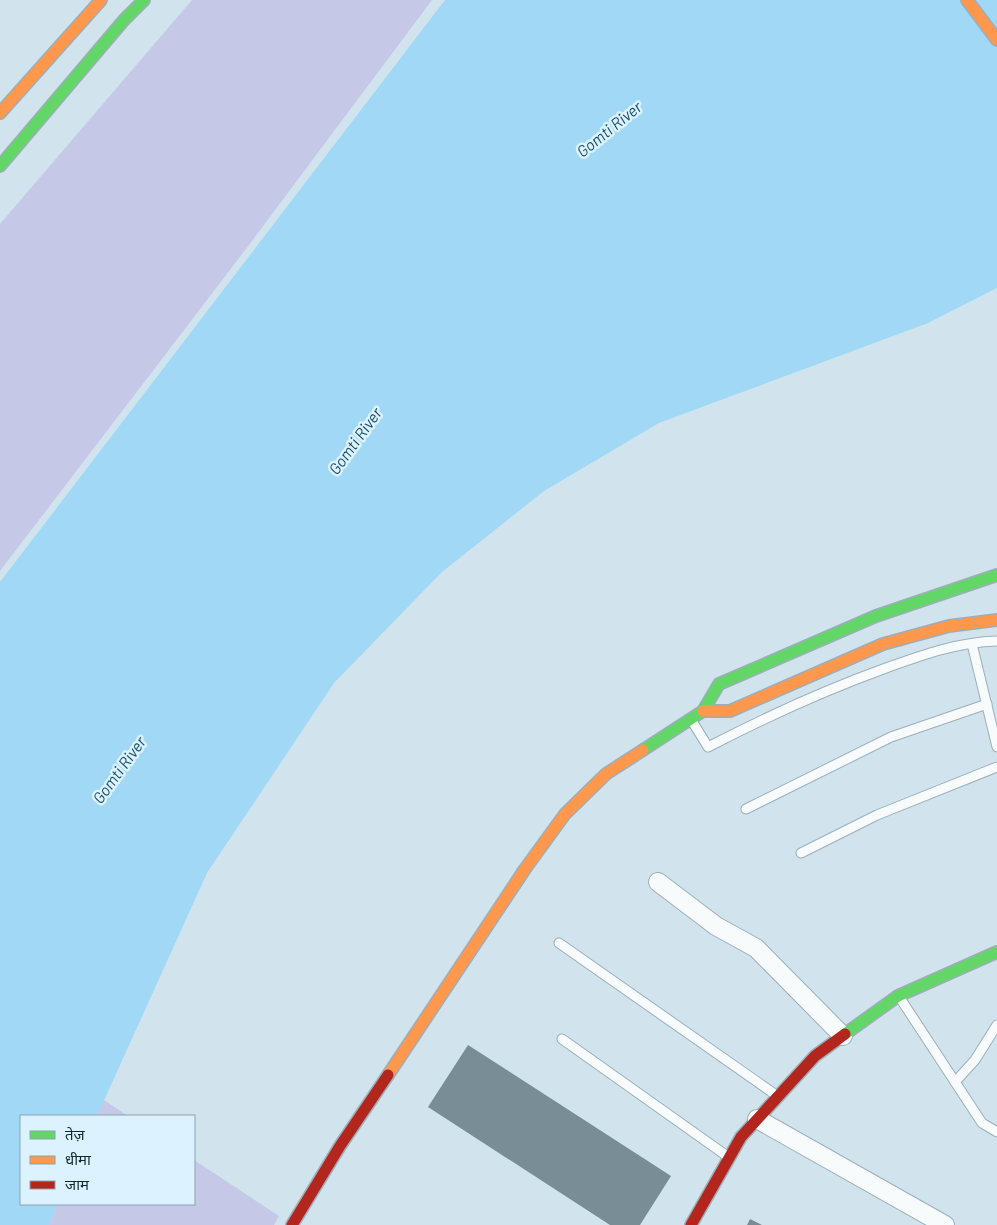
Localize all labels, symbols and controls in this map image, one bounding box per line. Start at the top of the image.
water label: Gomti River [572,96,646,161]
water label: Gomti River [324,402,386,478]
water label: Gomti River [88,731,150,807]
legend [20,1115,195,1205]
text: तेज़ [65,1125,86,1143]
text: धीमा [65,1150,92,1168]
text: जाम [65,1175,90,1193]

